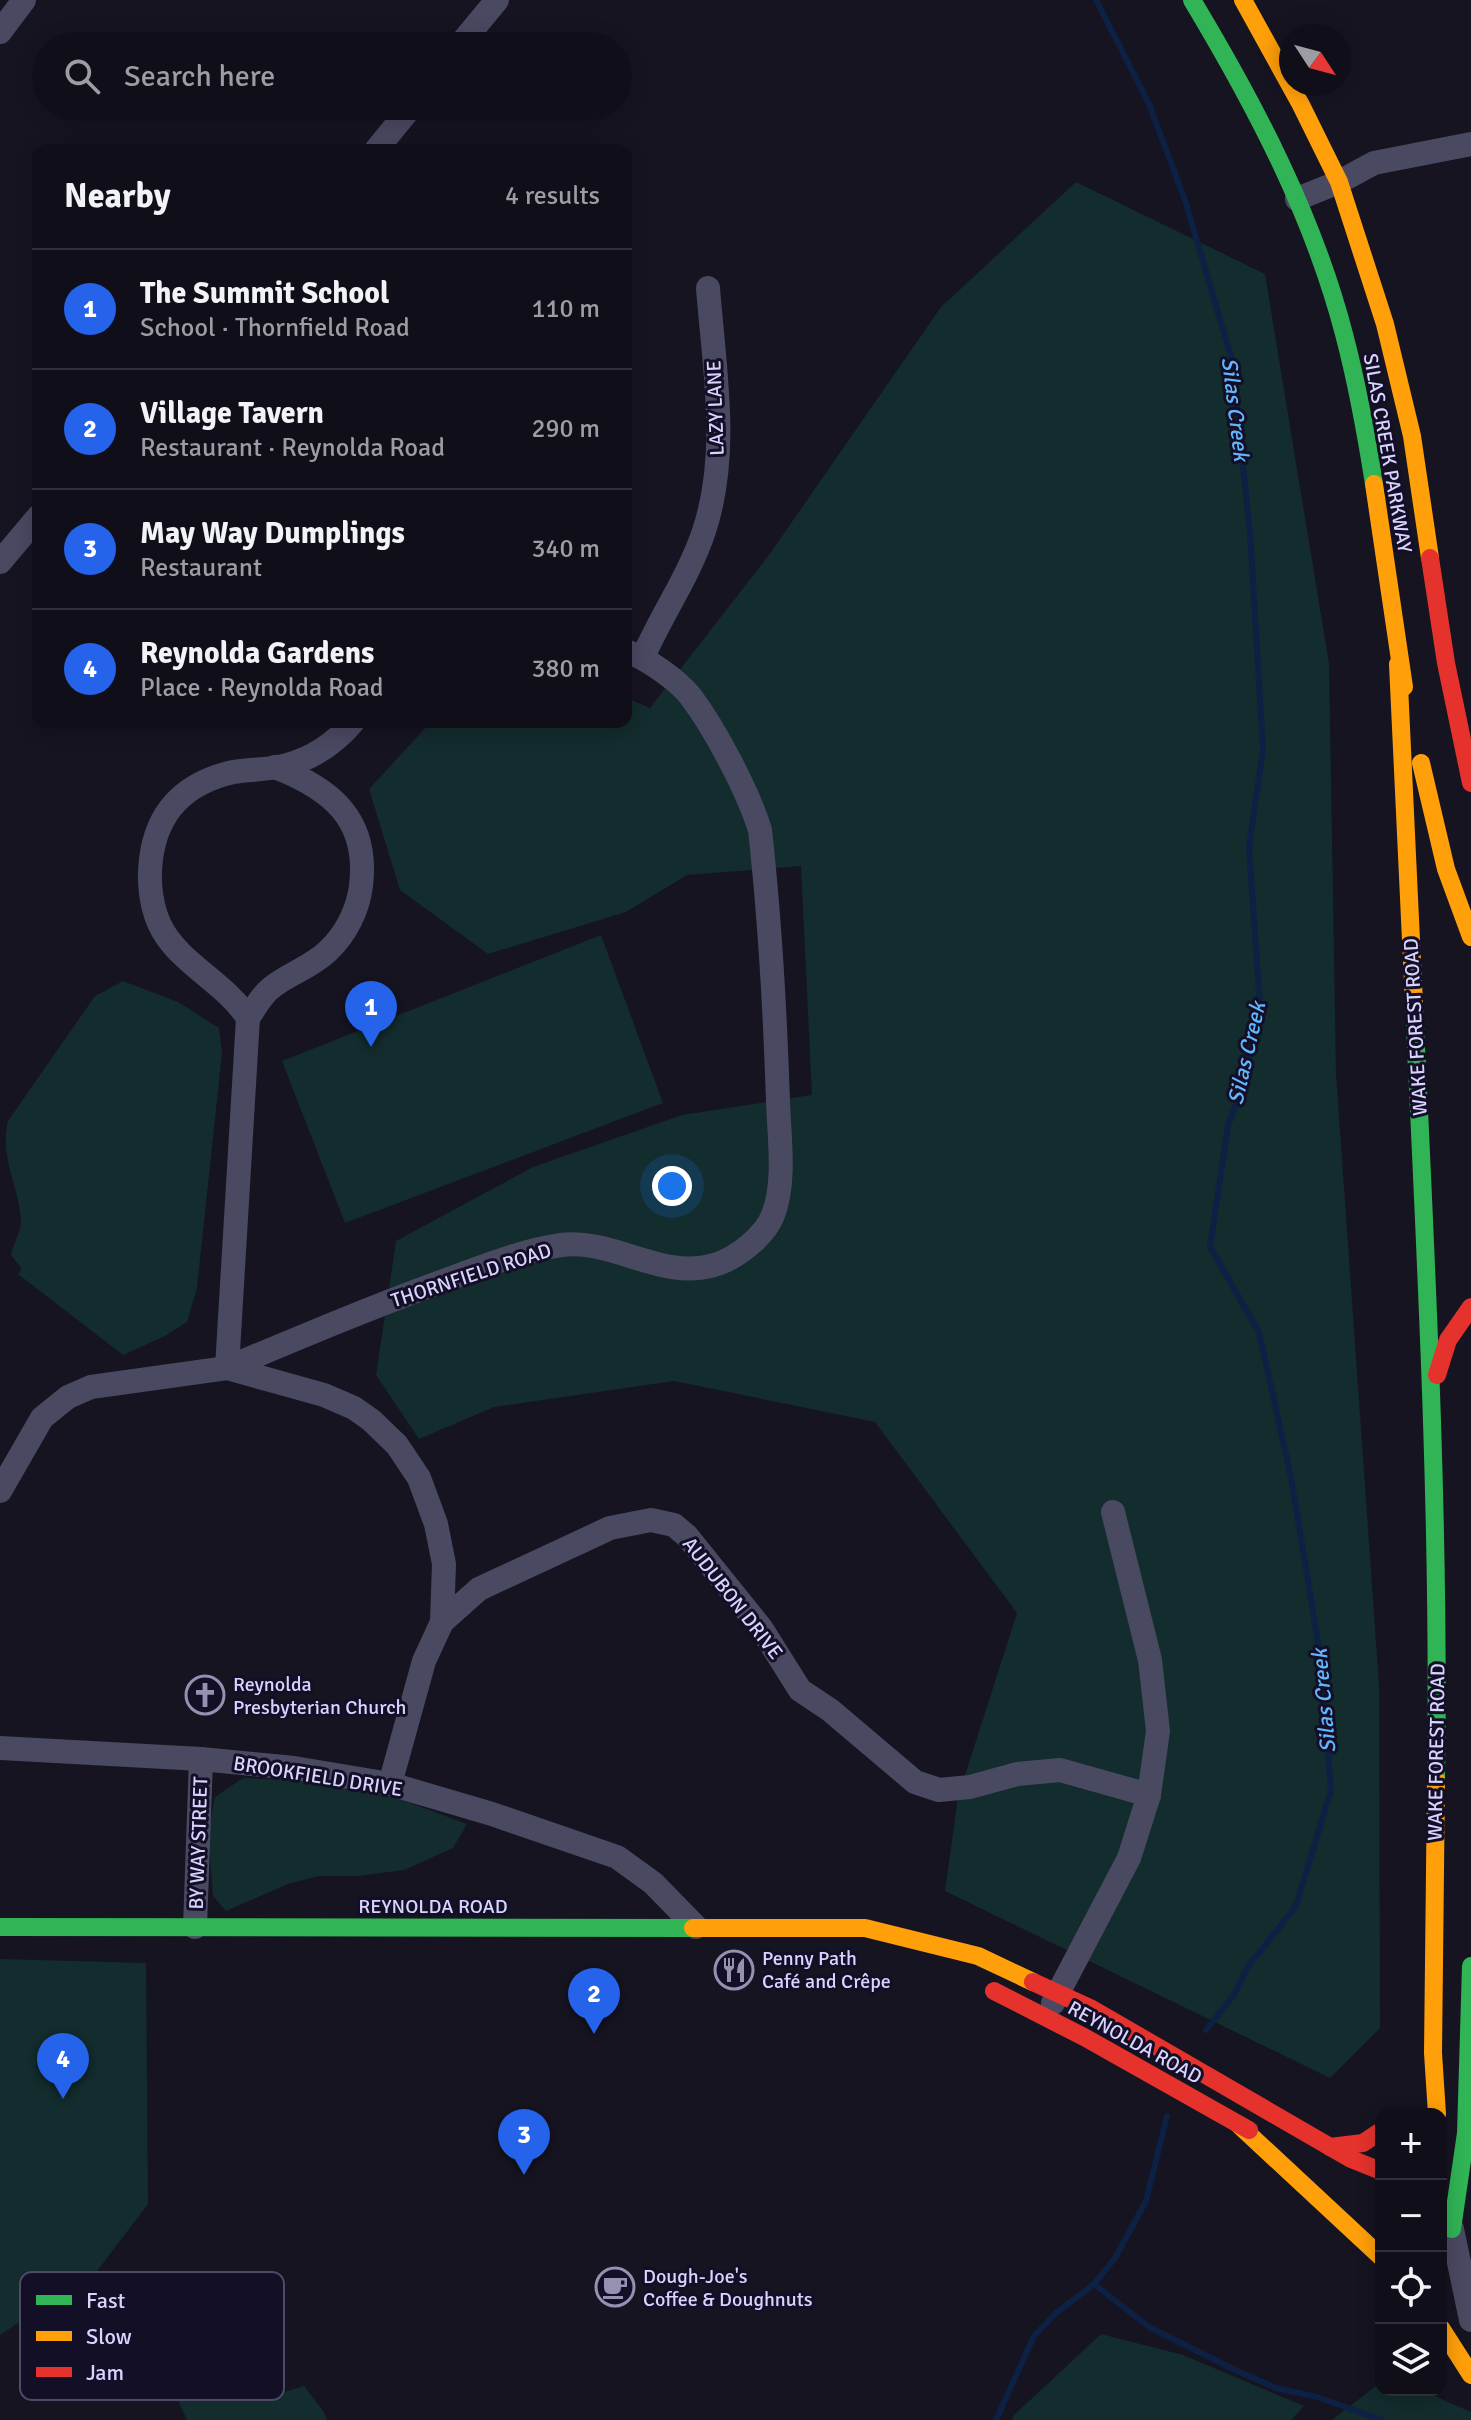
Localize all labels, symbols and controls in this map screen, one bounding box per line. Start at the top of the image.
north arrow [1279,24,1351,96]
search box [32,32,632,120]
icon: search [60,54,104,98]
text: Search here [124,58,275,95]
text: Nearby [64,175,171,217]
text: 4 results [505,180,600,212]
text: The Summit School [140,275,389,312]
text: 1 [83,293,97,325]
text: 110 m [531,293,600,325]
text: School · Thornfield Road [140,312,410,344]
street label: SILAS CREEK PARKWAY [1358,351,1417,555]
water label: Silas Creek [1216,356,1256,464]
street label: LAZY LANE [701,360,730,456]
text: Village Tavern [140,395,324,432]
text: 2 [83,413,97,445]
text: 290 m [531,413,600,445]
text: Restaurant · Reynolda Road [140,432,445,464]
text: May Way Dumplings [140,515,405,552]
text: 3 [83,533,97,565]
text: 340 m [531,533,600,565]
text: Restaurant [140,552,262,584]
text: Reynolda Gardens [140,635,374,672]
text: 4 [83,653,97,685]
text: 380 m [531,653,600,685]
text: Place · Reynolda Road [140,672,384,704]
street label: WAKE FOREST ROAD [1398,938,1433,1116]
pin: 1 [345,981,397,1047]
water label: Silas Creek [1222,997,1272,1107]
your location [652,1166,692,1206]
street label: THORNFIELD ROAD [388,1238,554,1313]
street label: AUDUBON DRIVE [677,1532,788,1664]
water label: Silas Creek [1305,1646,1341,1754]
street label: WAKE FOREST ROAD [1422,1663,1451,1841]
place label: Reynolda Presbyterian Church [233,1672,407,1720]
church icon: Reynolda Presbyterian Church [184,1674,226,1716]
street label: BROOKFIELD DRIVE [232,1751,404,1802]
street label: BY WAY STREET [184,1776,213,1910]
street label: REYNOLDA ROAD [358,1894,508,1919]
place label: Penny Path Café and Crêpe [762,1946,891,1994]
restaurant icon: Penny Path Café and Crêpe [713,1949,755,1991]
pin: 2 [568,1968,620,2034]
street label: REYNOLDA ROAD [1063,1995,1206,2090]
pin: 4 [37,2033,89,2099]
map controls [1375,2108,1447,2396]
button: + [1375,2108,1447,2180]
pin: 3 [498,2109,550,2175]
button: − [1375,2180,1447,2252]
button: locate [1375,2252,1447,2324]
place label: Dough-Joe's Coffee & Doughnuts [643,2264,813,2312]
cafe icon: Dough-Joe's Coffee & Doughnuts [594,2266,636,2308]
legend [20,2272,284,2400]
text: Fast [86,2287,126,2314]
text: Slow [86,2323,132,2350]
button: layers [1375,2324,1447,2396]
text: Jam [86,2359,124,2386]

